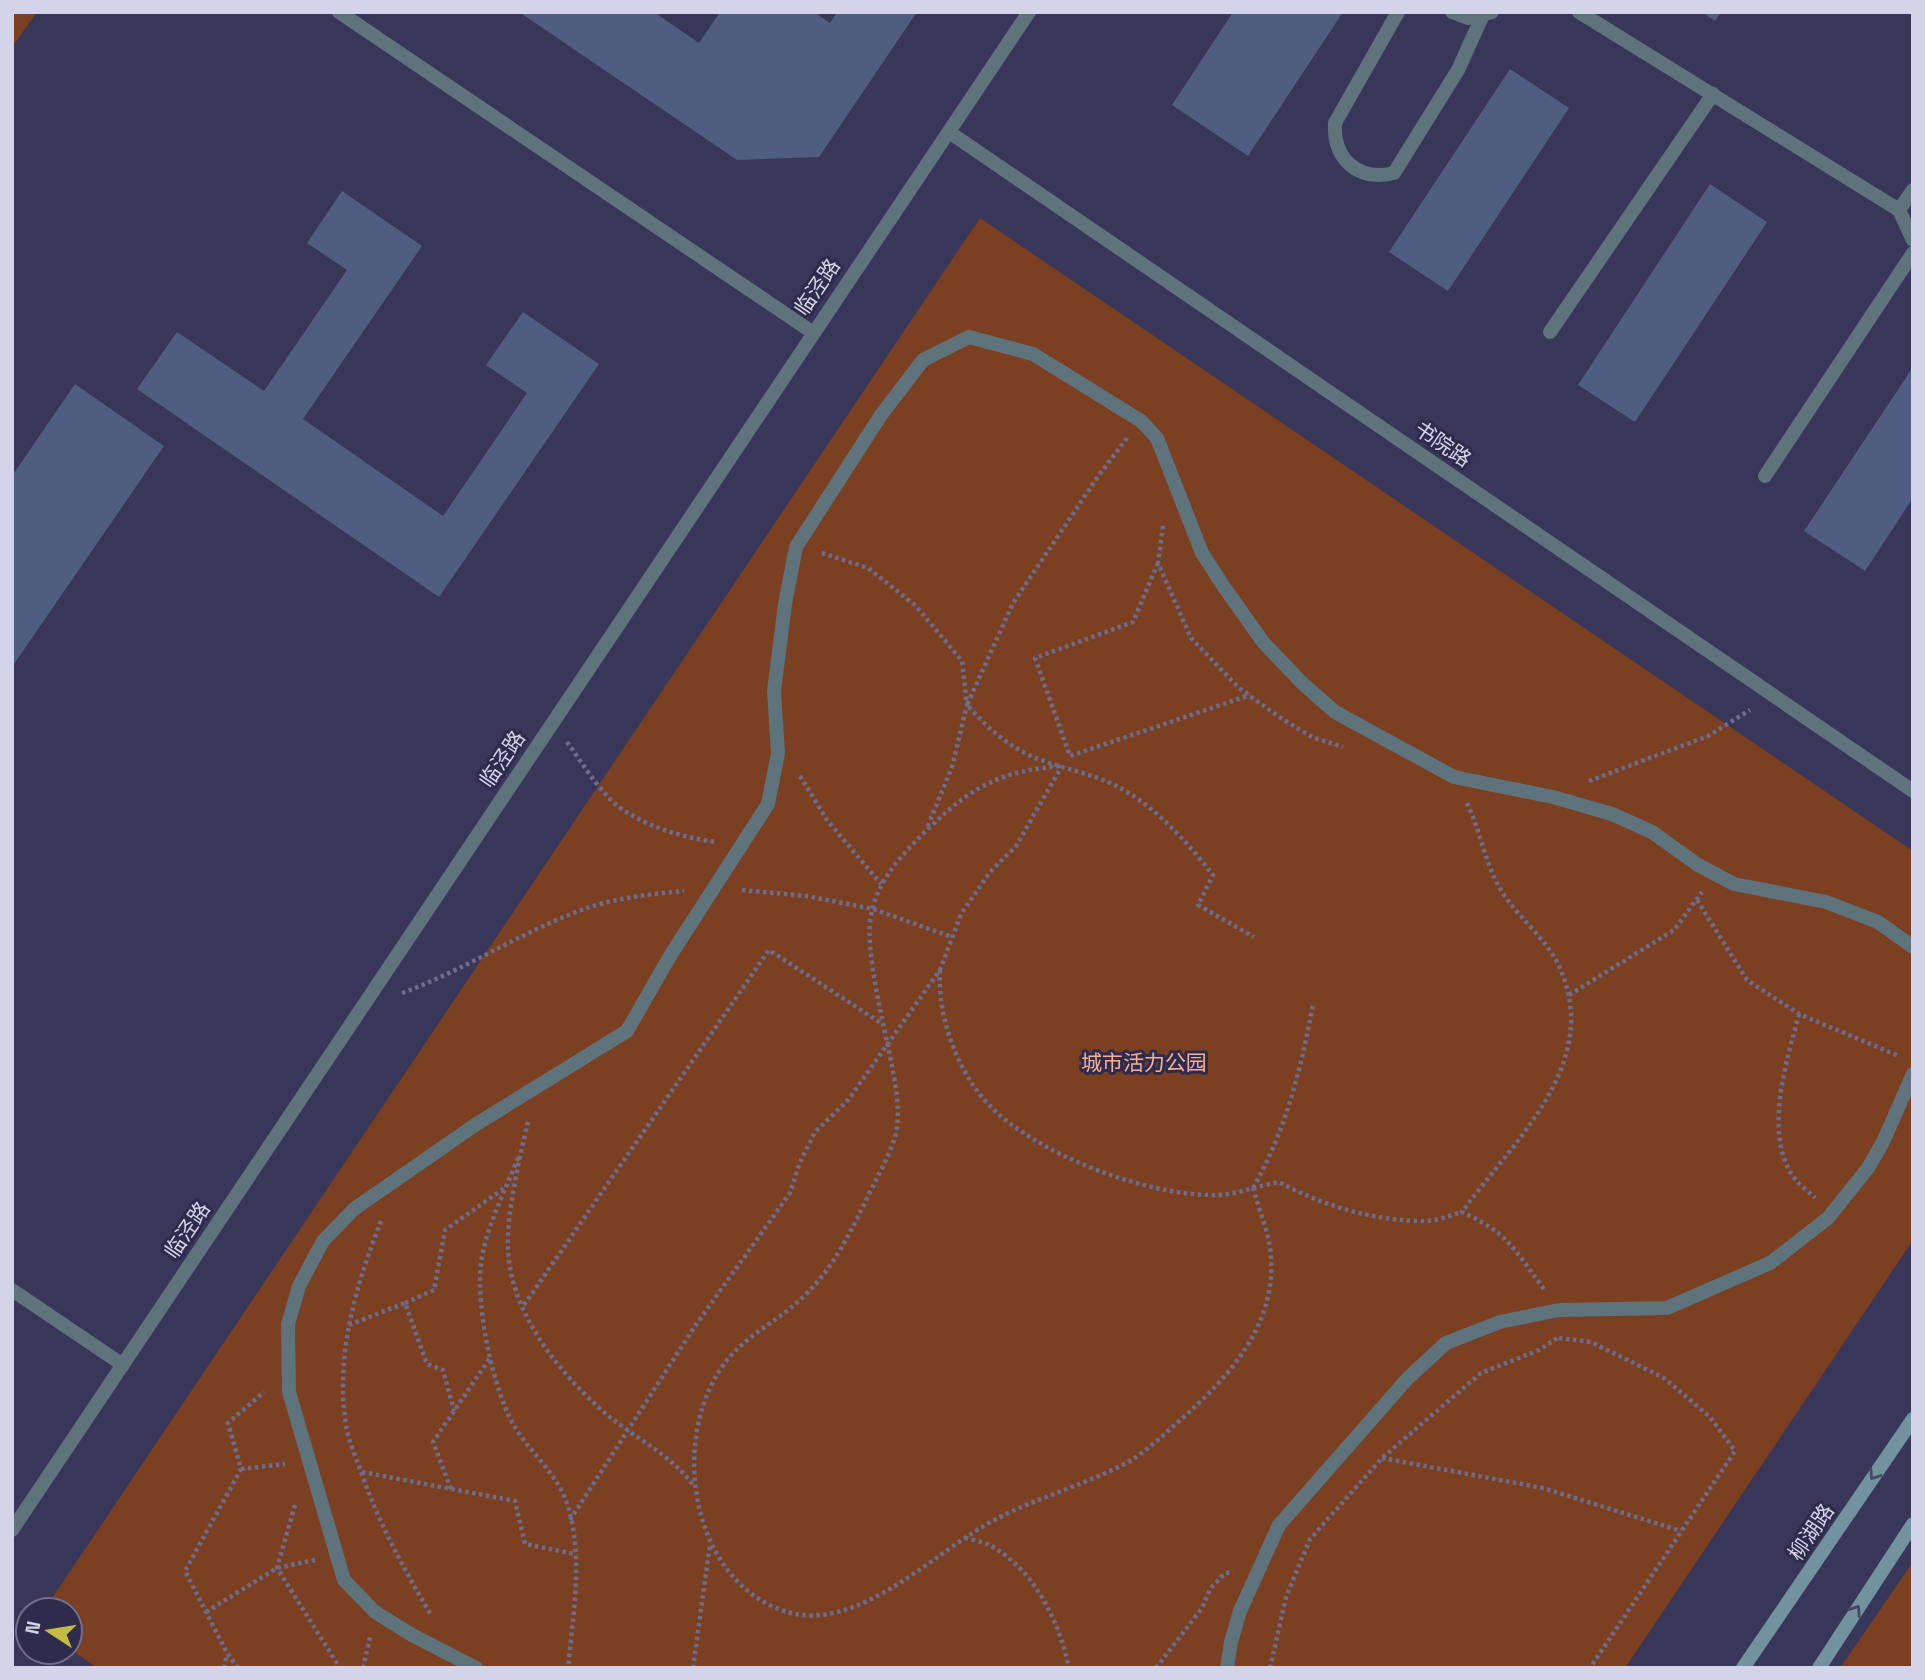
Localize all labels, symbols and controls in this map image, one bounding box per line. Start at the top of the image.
street label: 临泾路 [788,253,846,321]
street label: 书院路 [1409,415,1477,473]
street label: 临泾路 [473,725,531,793]
park label: 城市活力公园 [1081,1049,1207,1076]
street label: 临泾路 [158,1196,216,1264]
one-way arrow [1869,1468,1882,1481]
street label: 柳湖路 [1782,1498,1840,1566]
north arrow [14,1596,84,1666]
one-way arrow [1847,1605,1860,1618]
text: N [19,1619,46,1636]

